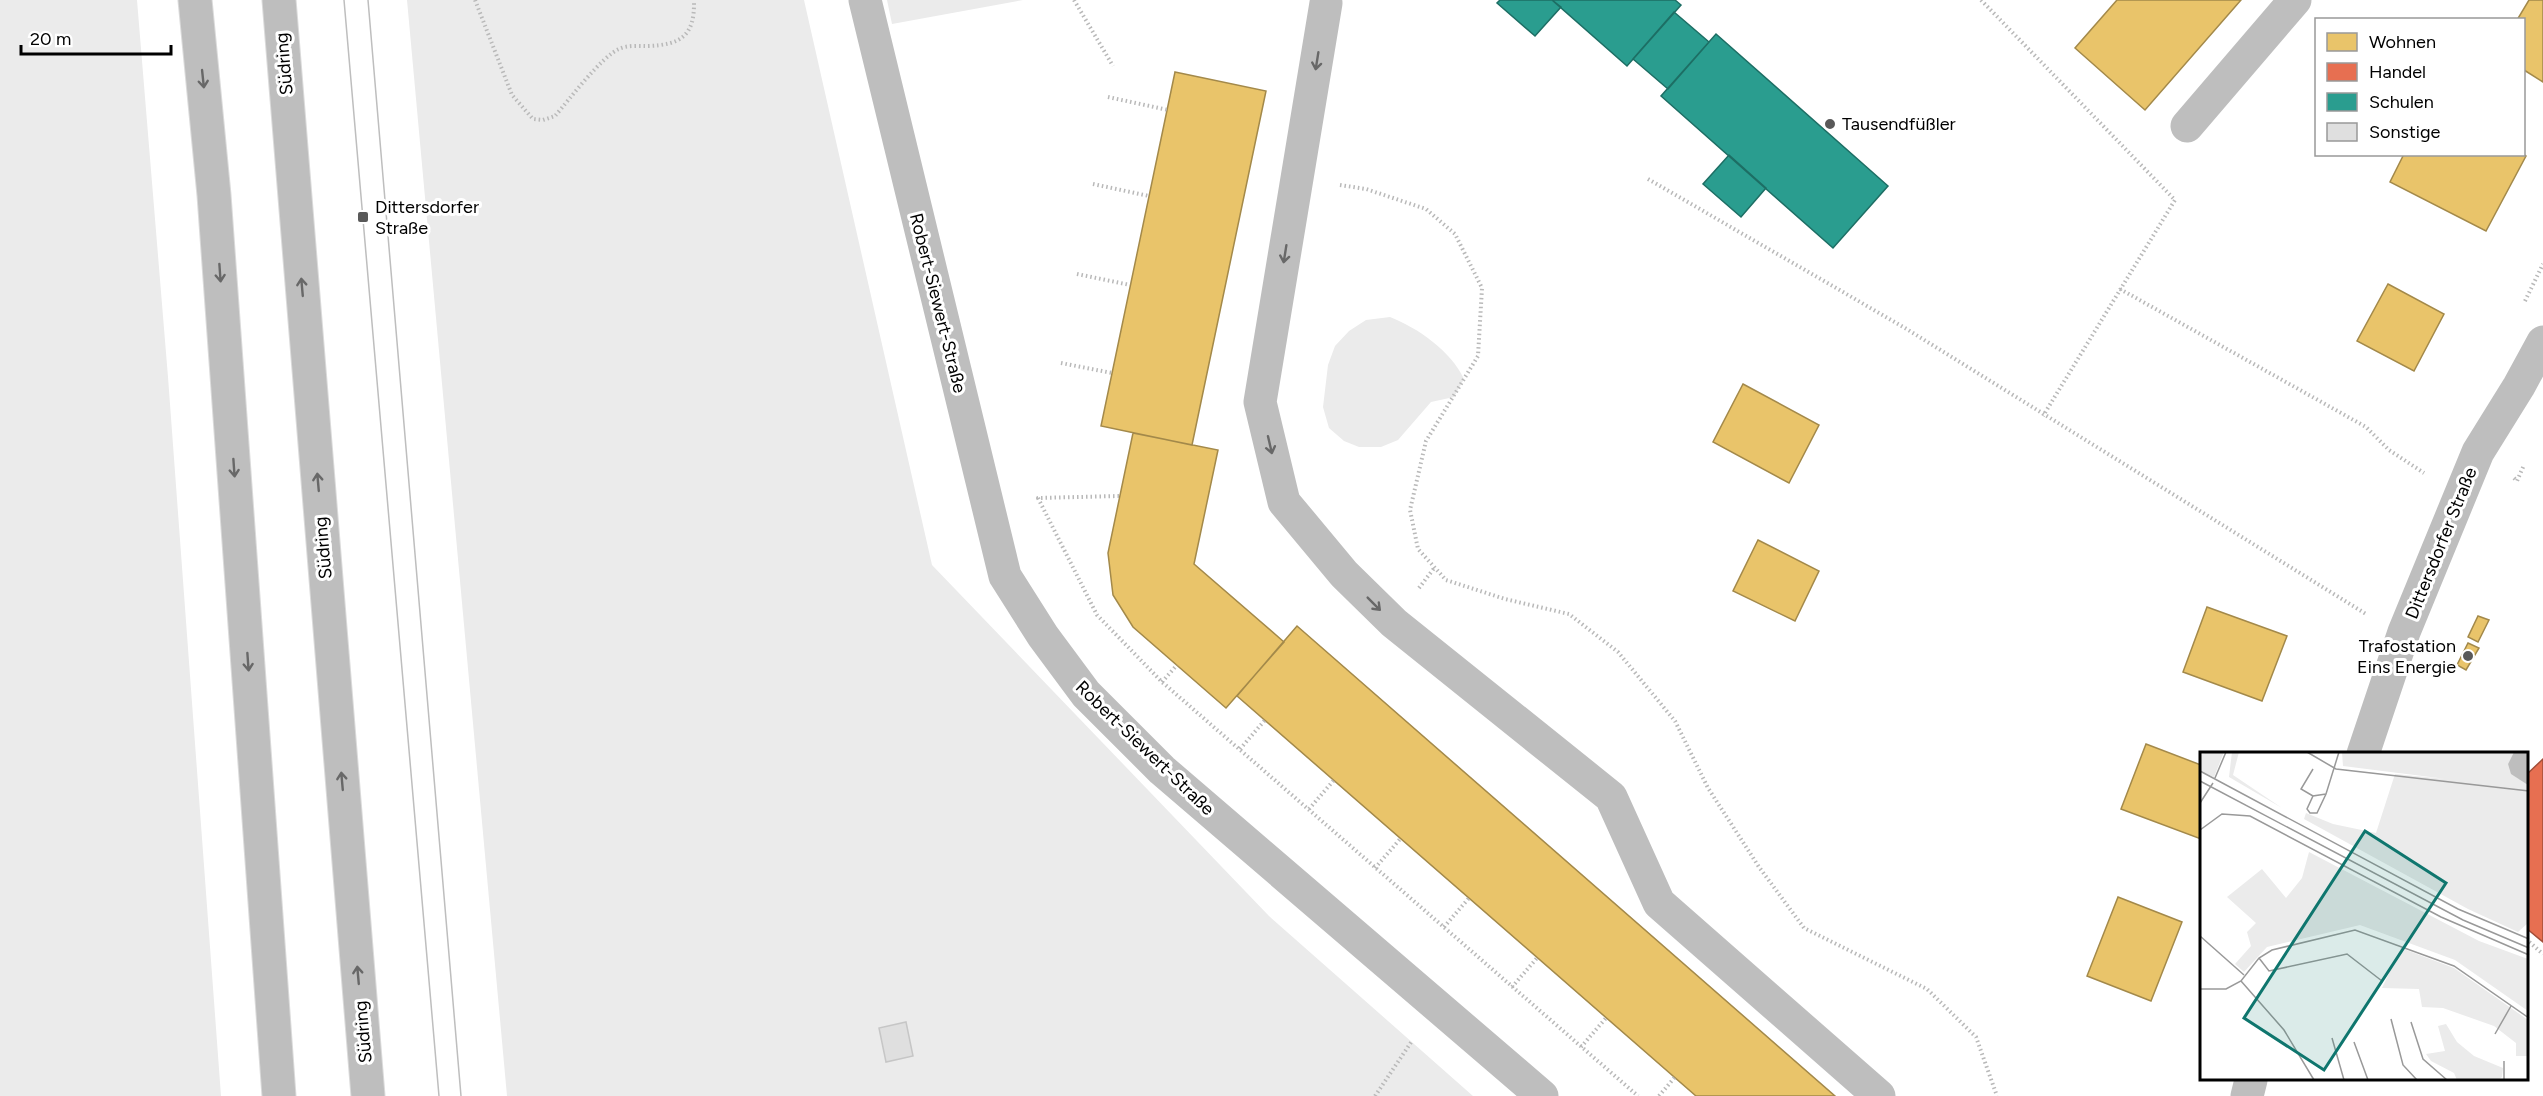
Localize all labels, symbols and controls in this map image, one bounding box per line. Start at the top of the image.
scale bar [21,18,171,56]
legend [2315,18,2525,156]
text: 20 m [30,28,71,50]
text: Wohnen [2369,31,2436,53]
street label: Südring [270,32,298,96]
one-way arrow [1311,51,1322,71]
text: Handel [2369,61,2426,83]
one-way arrow [198,69,209,89]
text: Schulen [2369,91,2434,113]
place label: Tausendfüßler [1842,113,1956,135]
marker: Tausendfüßler [1823,117,1837,131]
text: Sonstige [2369,121,2440,143]
place label: Dittersdorfer Straße [375,196,479,239]
marker: Dittersdorfer Straße [356,210,370,224]
street label: Robert-Siewert-Straße [905,211,971,395]
one-way arrow [1279,243,1290,263]
one-way arrow [215,263,226,283]
one-way arrow [296,278,307,298]
one-way arrow [1265,435,1277,454]
one-way arrow [229,457,240,477]
street label: Dittersdorfer Straße [2401,464,2482,622]
one-way arrow [312,472,323,492]
street label: Südring [309,516,337,580]
one-way arrow [1367,597,1382,612]
place label: Trafostation Eins Energie [2357,635,2456,678]
marker: Trafostation Eins Energie [2461,649,2475,663]
one-way arrow [243,652,254,672]
street label: Robert-Siewert-Straße [1071,676,1219,820]
inset map [2200,752,2528,1081]
one-way arrow [336,771,347,791]
one-way arrow [352,965,363,985]
street label: Südring [349,1000,377,1064]

